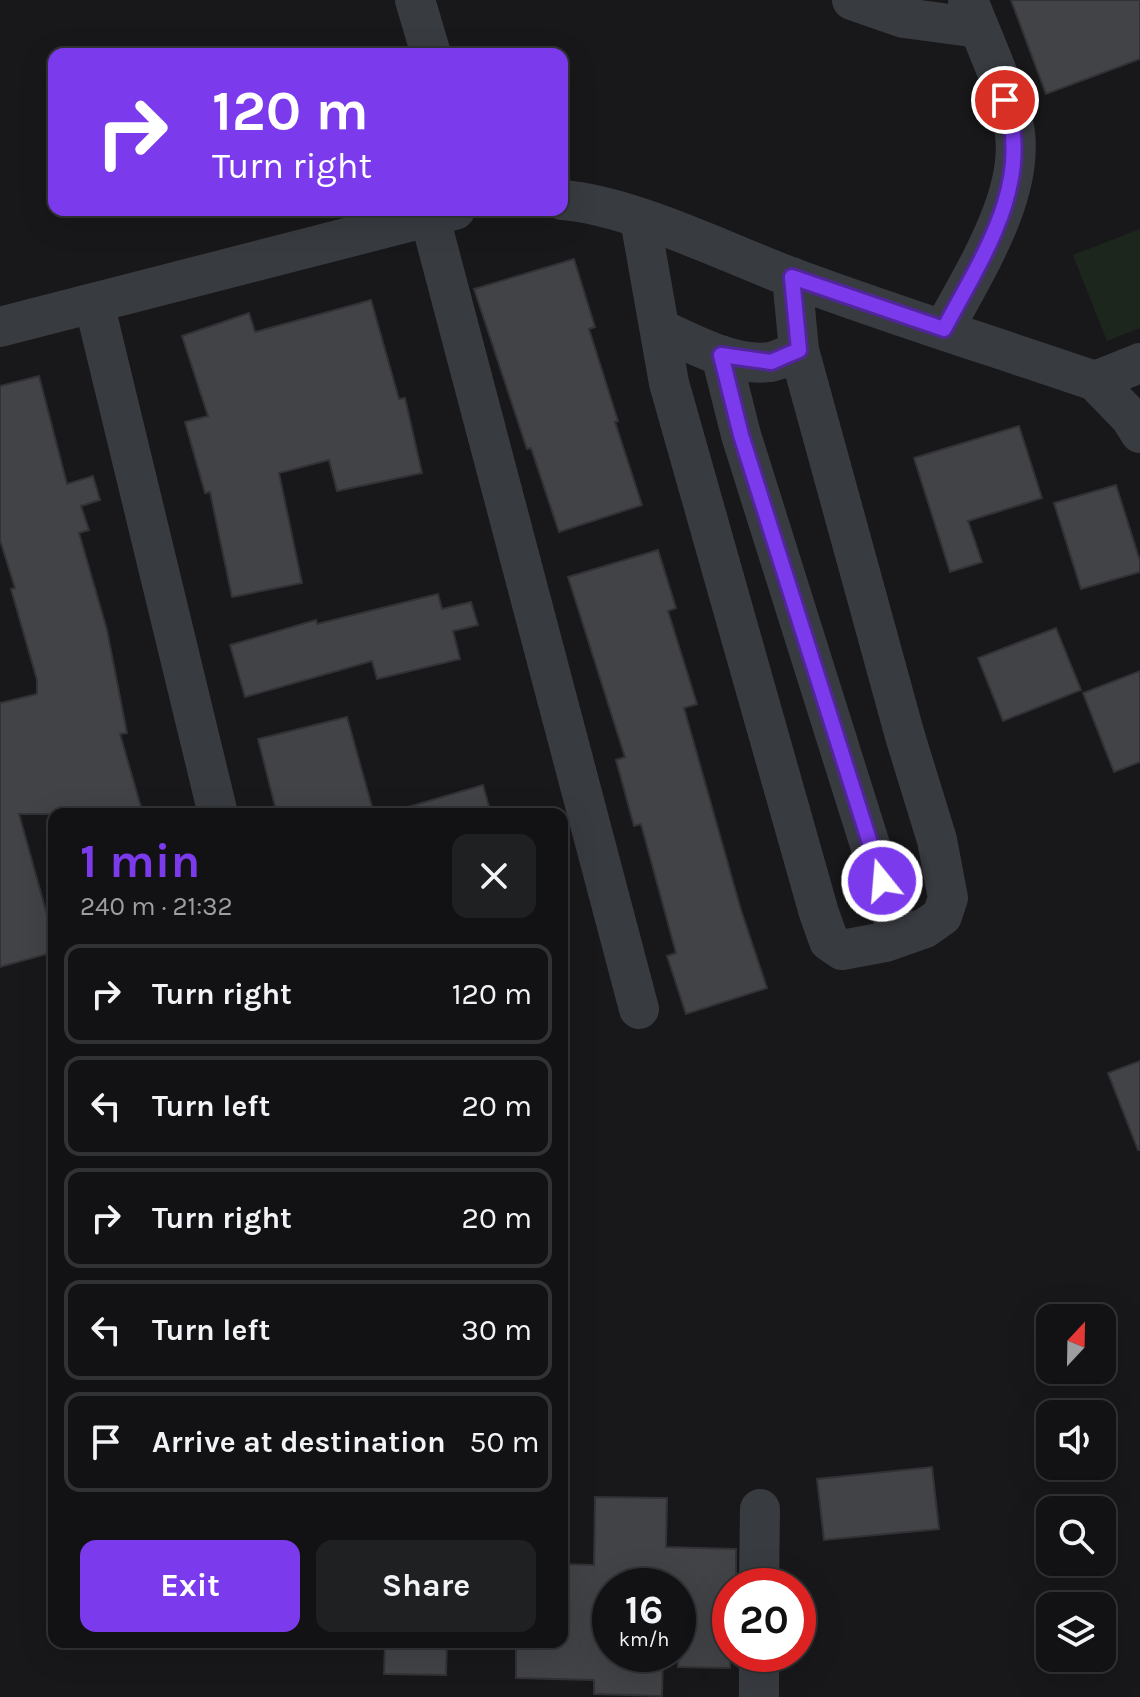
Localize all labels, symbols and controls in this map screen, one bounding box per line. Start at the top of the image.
pin [971,66,1039,134]
text: 120 m [212,78,369,143]
icon: arrive [983,78,1027,122]
icon: right [80,80,184,184]
text: Turn right [212,145,372,187]
text: 1 min [80,833,200,889]
button: close [452,834,536,918]
position arrow [840,839,924,923]
text: 240 m · 21:32 [80,891,233,922]
icon: right [84,972,128,1016]
text: Turn right [152,976,292,1012]
text: 120 m [452,976,532,1012]
icon: left [84,1084,128,1128]
text: Turn left [152,1088,270,1124]
text: 20 m [462,1088,532,1124]
icon: right [84,1196,128,1240]
text: Turn right [152,1200,292,1236]
text: 20 m [462,1200,532,1236]
north arrow [1036,1304,1116,1384]
map controls [1036,1304,1116,1672]
icon: left [84,1308,128,1352]
text: Turn left [152,1312,270,1348]
text: 30 m [461,1312,532,1348]
button: sound [1036,1400,1116,1480]
icon: arrive [84,1420,128,1464]
text: Arrive at destination [152,1424,446,1460]
text: 50 m [470,1424,540,1460]
button: search [1036,1496,1116,1576]
button: Exit [80,1540,300,1632]
button: Share [316,1540,536,1632]
speed limit sign: 20 [712,1568,816,1672]
text: 16 [625,1586,663,1633]
button: layers [1036,1592,1116,1672]
text: km/h [619,1628,669,1651]

